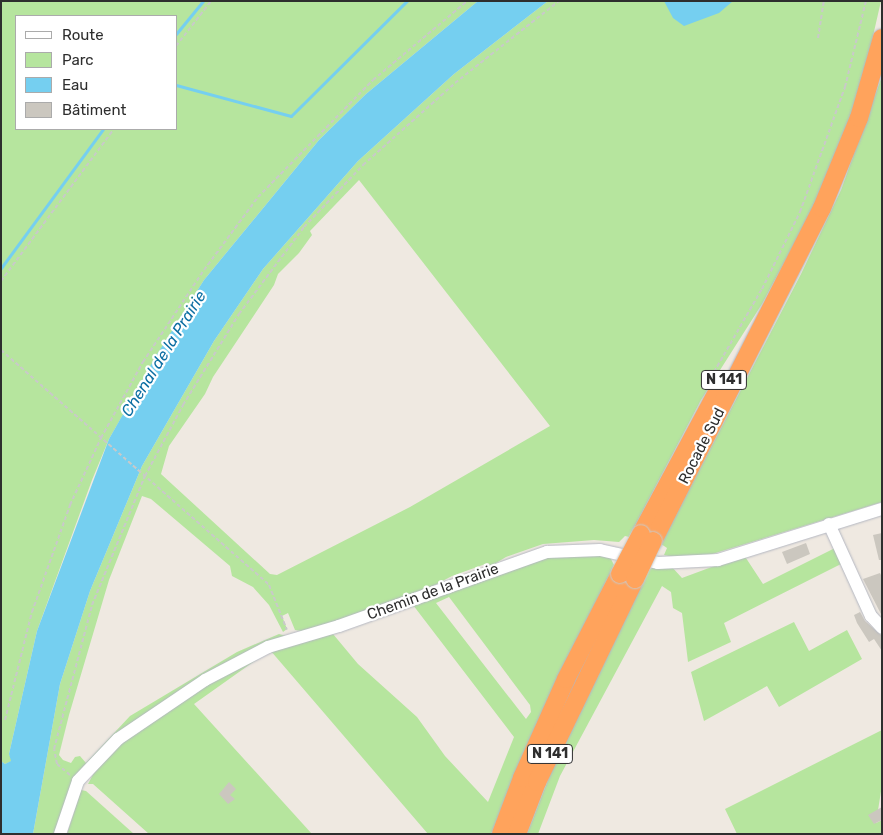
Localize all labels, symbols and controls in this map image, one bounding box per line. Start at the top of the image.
legend [15,15,178,130]
text: Route [62,26,104,44]
text: Parc [62,51,94,69]
text: Eau [62,76,88,94]
text: Bâtiment [62,101,126,119]
water label: Chenal de la Prairie [118,288,210,420]
road number: N 141 [700,368,748,392]
street label: Rocade Sud [675,405,729,487]
street label: Chemin de la Prairie [365,560,501,624]
road number: N 141 [526,742,574,766]

